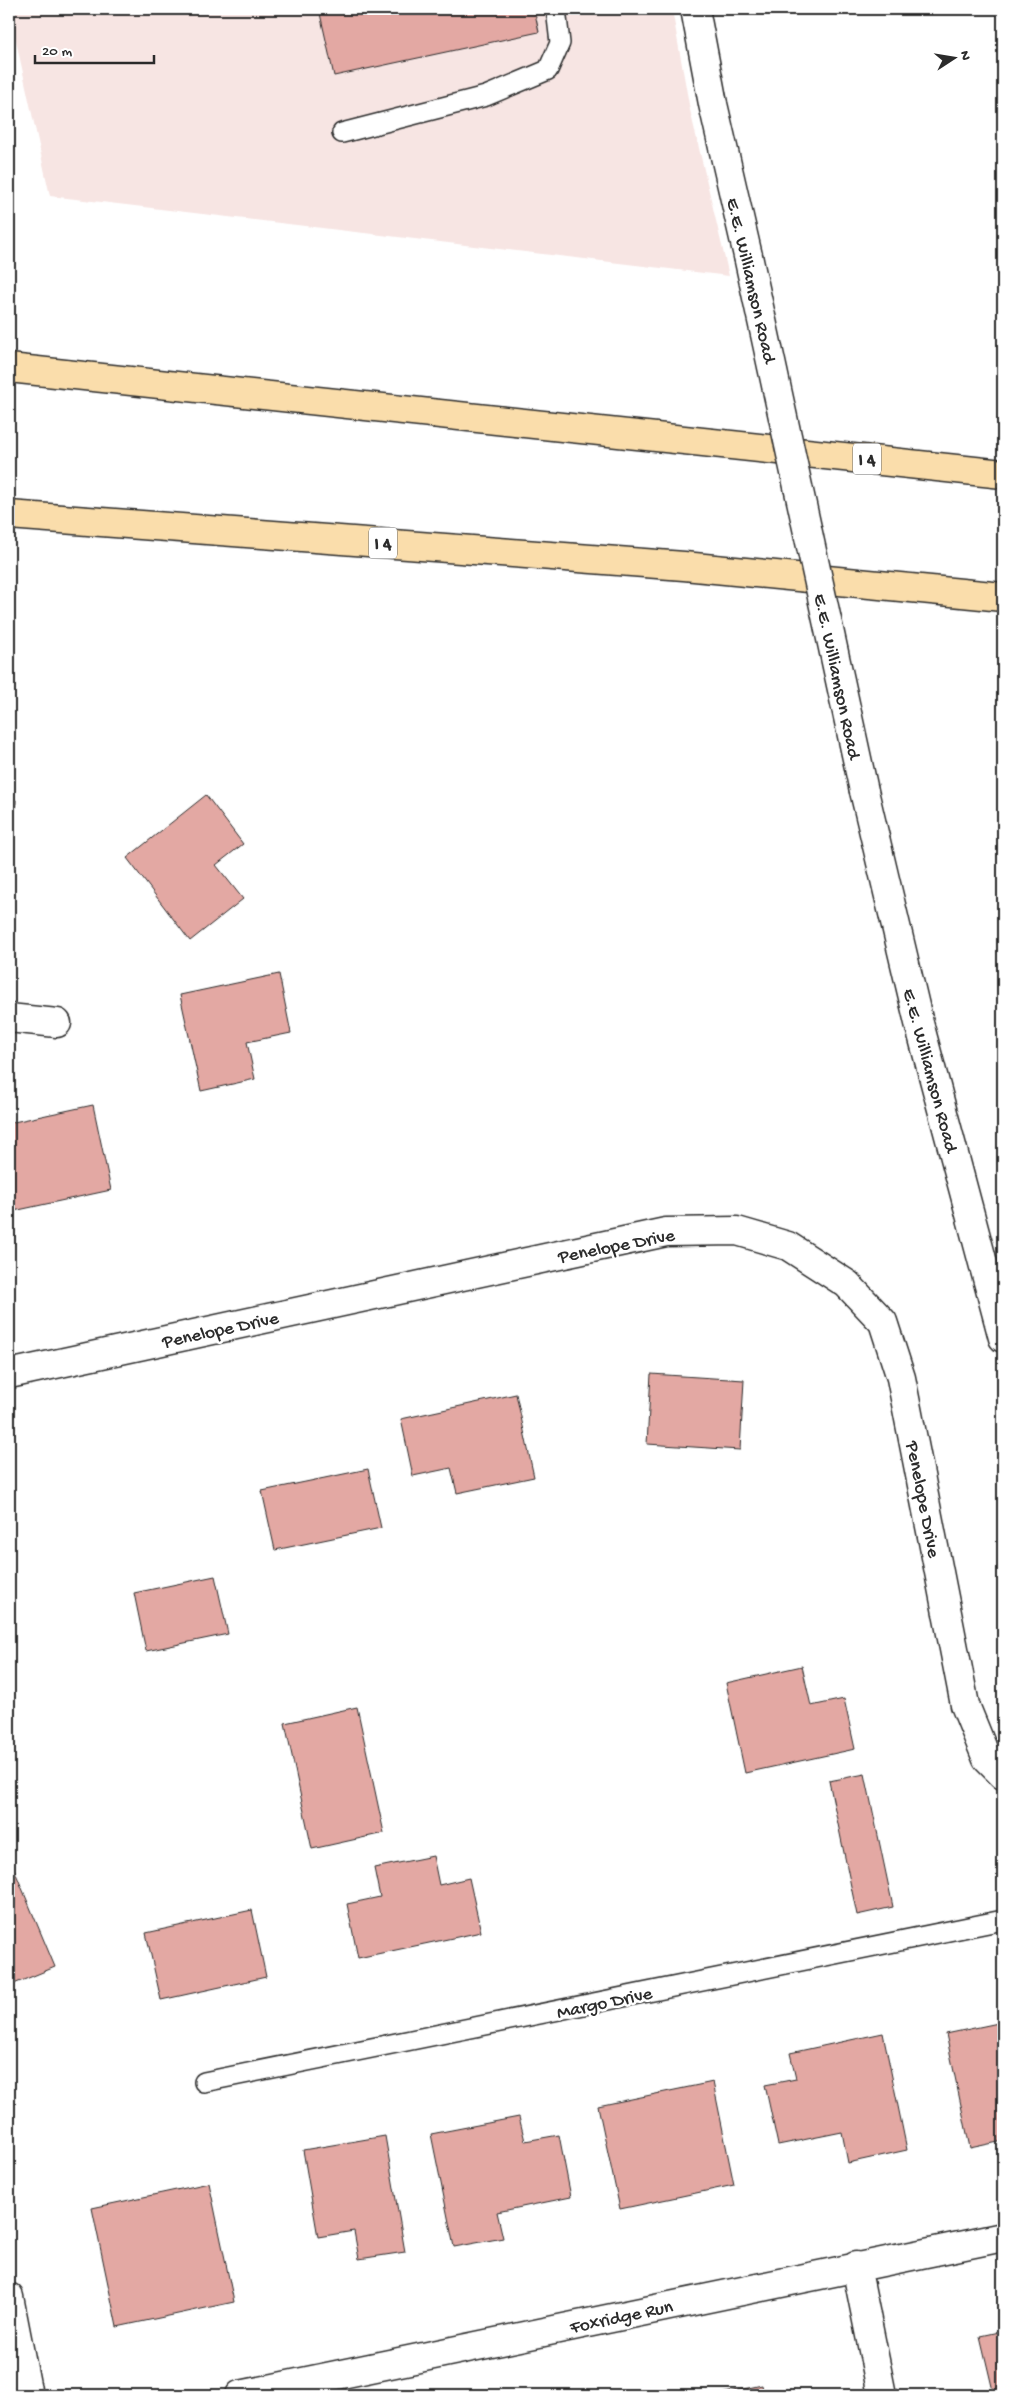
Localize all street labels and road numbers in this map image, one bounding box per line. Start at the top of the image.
street label: E.E. Williamson Road [719,196,780,367]
road number: I 4 [853,444,881,474]
road number: I 4 [369,528,397,558]
street label: E.E. Williamson Road [807,592,865,763]
street label: E.E. Williamson Road [896,986,962,1157]
street label: Penelope Drive [555,1225,677,1270]
street label: Penelope Drive [160,1308,281,1355]
street label: Penelope Drive [899,1438,944,1560]
street label: Margo Drive [555,1983,655,2026]
street label: Foxridge Run [567,2296,675,2341]

